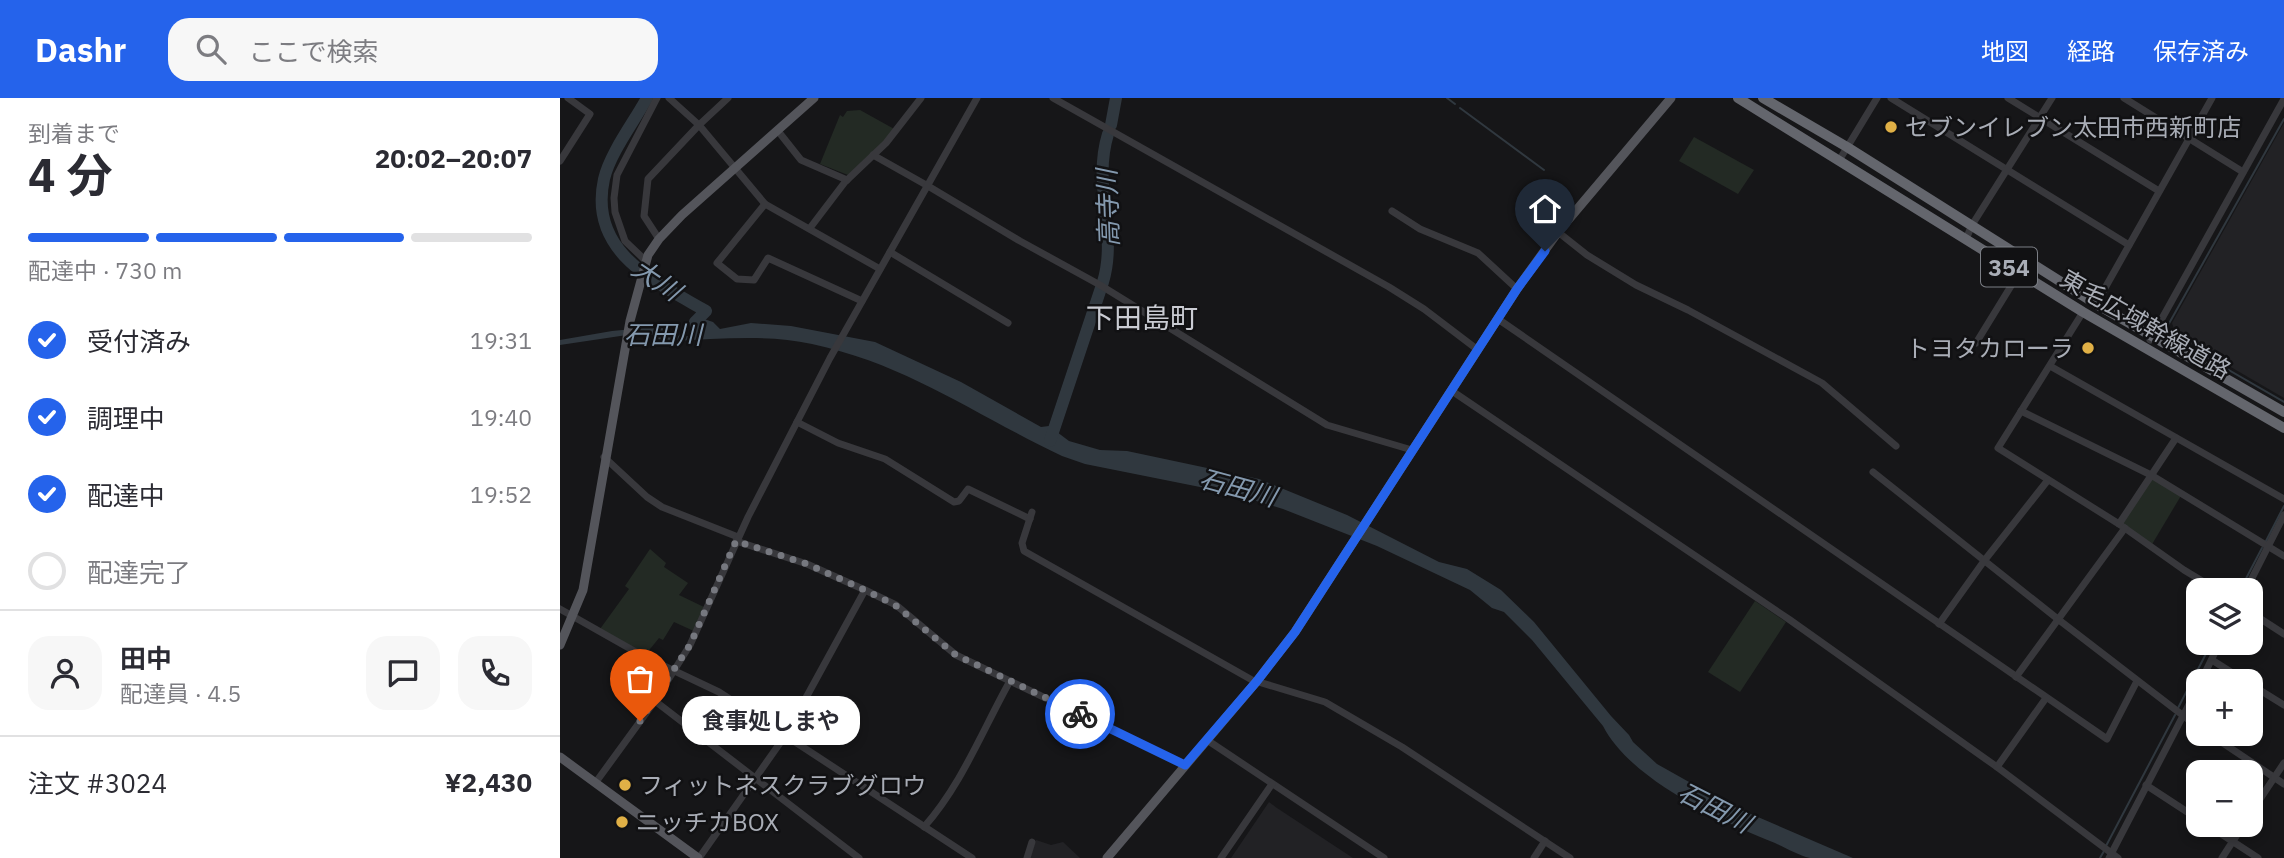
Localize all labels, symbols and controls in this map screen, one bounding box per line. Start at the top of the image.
search box [168,18,658,81]
text: Dashr [35,28,126,71]
icon: search [192,30,230,68]
text: ここで検索 [248,34,378,68]
text: 地図 [1981,35,2029,67]
text: 経路 [2067,35,2115,67]
text: 保存済み [2153,35,2249,67]
place label: セブンイレブン太田市西新町店 [1905,111,2241,143]
text: 到着まで [28,118,120,148]
marker: セブンイレブン太田市西新町店 [1883,119,1899,135]
text: 20:02–20:07 [375,141,532,175]
text: 4 分 [28,145,112,205]
water label: 高寺川 [1089,165,1125,248]
pin [1515,179,1575,251]
icon: home [1526,190,1564,228]
road number: 354 [1981,248,2037,286]
water label: 大川 [626,250,691,309]
text: 配達中 · 730 m [28,255,182,285]
street label: 東毛広域幹線道路 [2055,262,2237,386]
district label: 下田島町 [1086,299,1198,336]
water label: 石田川 [624,317,705,351]
icon: check [28,321,66,359]
text: 受付済み [87,324,191,358]
text: 19:31 [470,325,532,355]
place label: トヨタカローラ [1906,332,2074,364]
marker: トヨタカローラ [2080,340,2096,356]
icon: check [28,398,66,436]
text: 調理中 [87,401,165,435]
text: 19:40 [470,402,532,432]
water label: 石田川 [1196,460,1283,514]
icon: check [28,475,66,513]
text: 配達中 [87,478,165,512]
text: 19:52 [470,479,532,509]
text: 配達完了 [87,555,191,589]
map controls [2186,578,2263,837]
button: layers [2186,578,2263,655]
button: person [28,636,102,710]
button: chat [366,636,440,710]
button: phone [458,636,532,710]
text: 田中 [120,641,172,675]
pin [610,649,670,721]
icon: bag [621,660,659,698]
button: + [2186,669,2263,746]
text: 配達員 · 4.5 [120,678,241,708]
courier [1045,679,1115,749]
icon: bike [1061,695,1099,733]
callout: 食事処しまや [682,696,860,746]
text: 食事処しまや [702,705,840,735]
button: − [2186,760,2263,837]
text: ¥2,430 [445,765,532,799]
text: 注文 #3024 [28,766,167,800]
place label: フィットネスクラブグロウ [639,769,927,801]
water label: 石田川 [1673,774,1760,841]
marker: フィットネスクラブグロウ [617,777,633,793]
place label: ニッチカBOX [636,806,779,838]
marker: ニッチカBOX [614,814,630,830]

